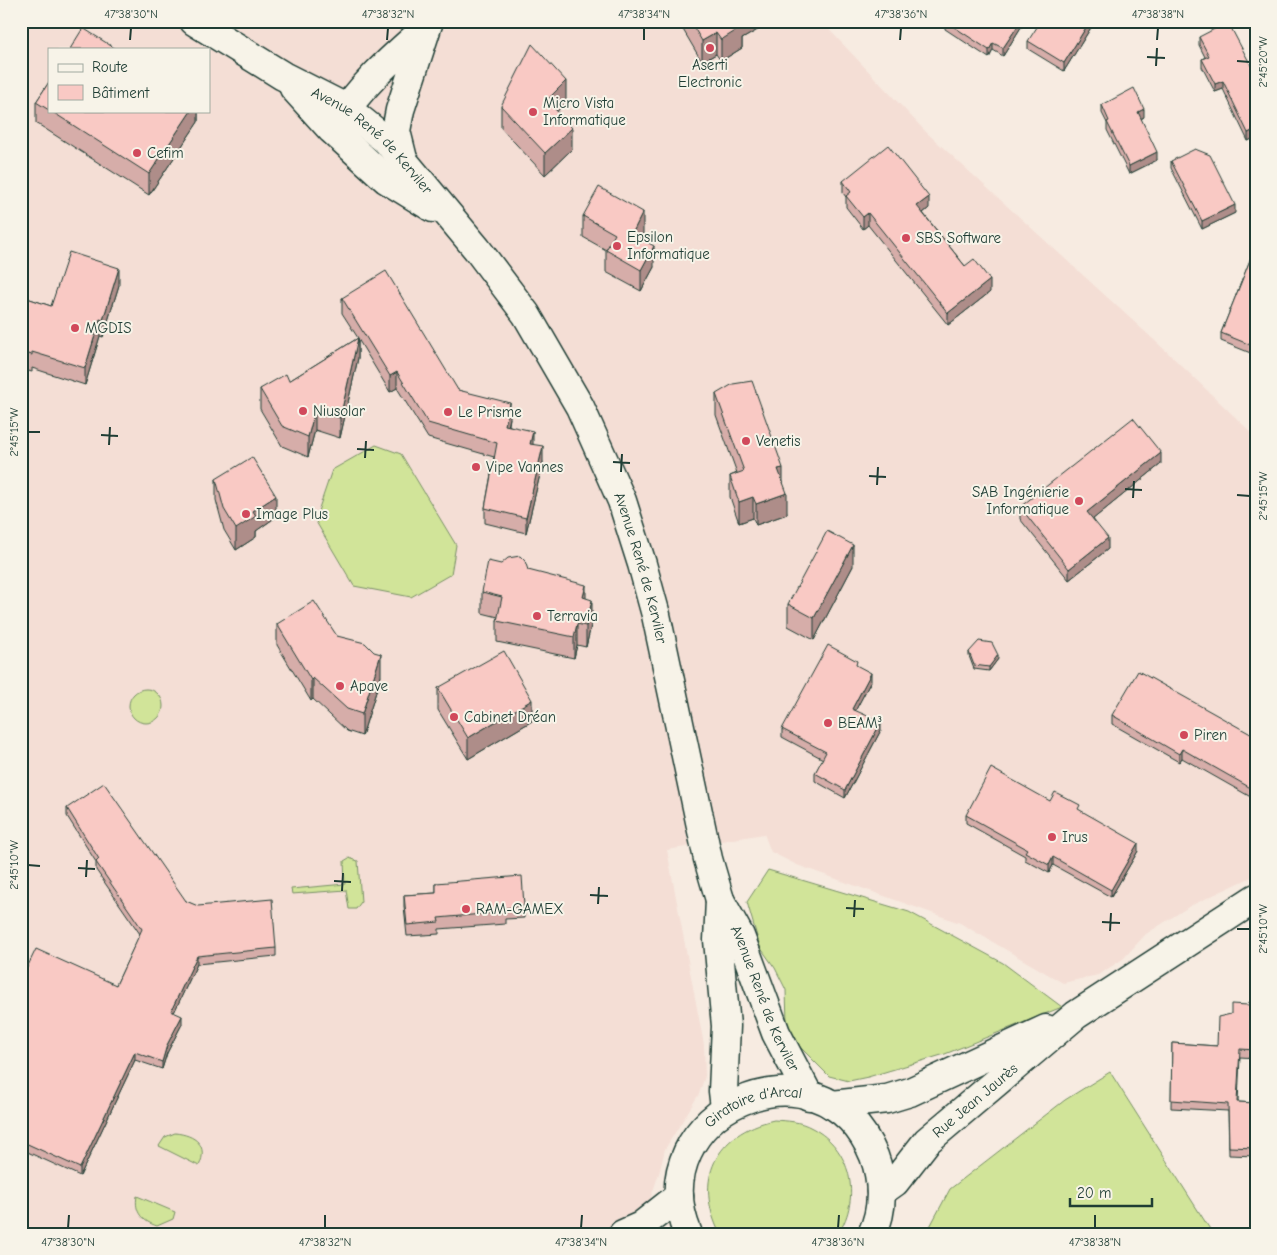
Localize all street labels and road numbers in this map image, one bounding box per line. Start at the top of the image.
street label: Avenue René de Kerviler [308,83,436,198]
street label: Avenue René de Kerviler [610,489,671,645]
street label: Avenue René de Kerviler [727,922,804,1075]
street label: Rue Jean Jaurès [929,1059,1021,1142]
street label: Giratoire d'Arcal [700,1083,804,1131]

